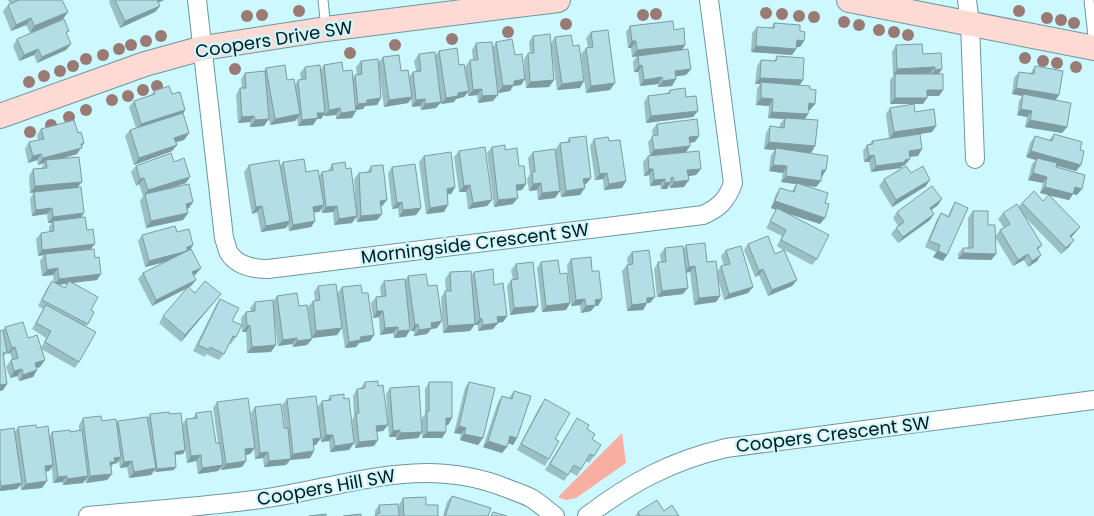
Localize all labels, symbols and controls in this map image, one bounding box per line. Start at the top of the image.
street label: Coopers Drive SW [193,14,355,64]
street label: Morningside Crescent SW [360,217,591,269]
street label: Coopers Crescent SW [734,410,932,458]
street label: Coopers Hill SW [255,462,397,511]

